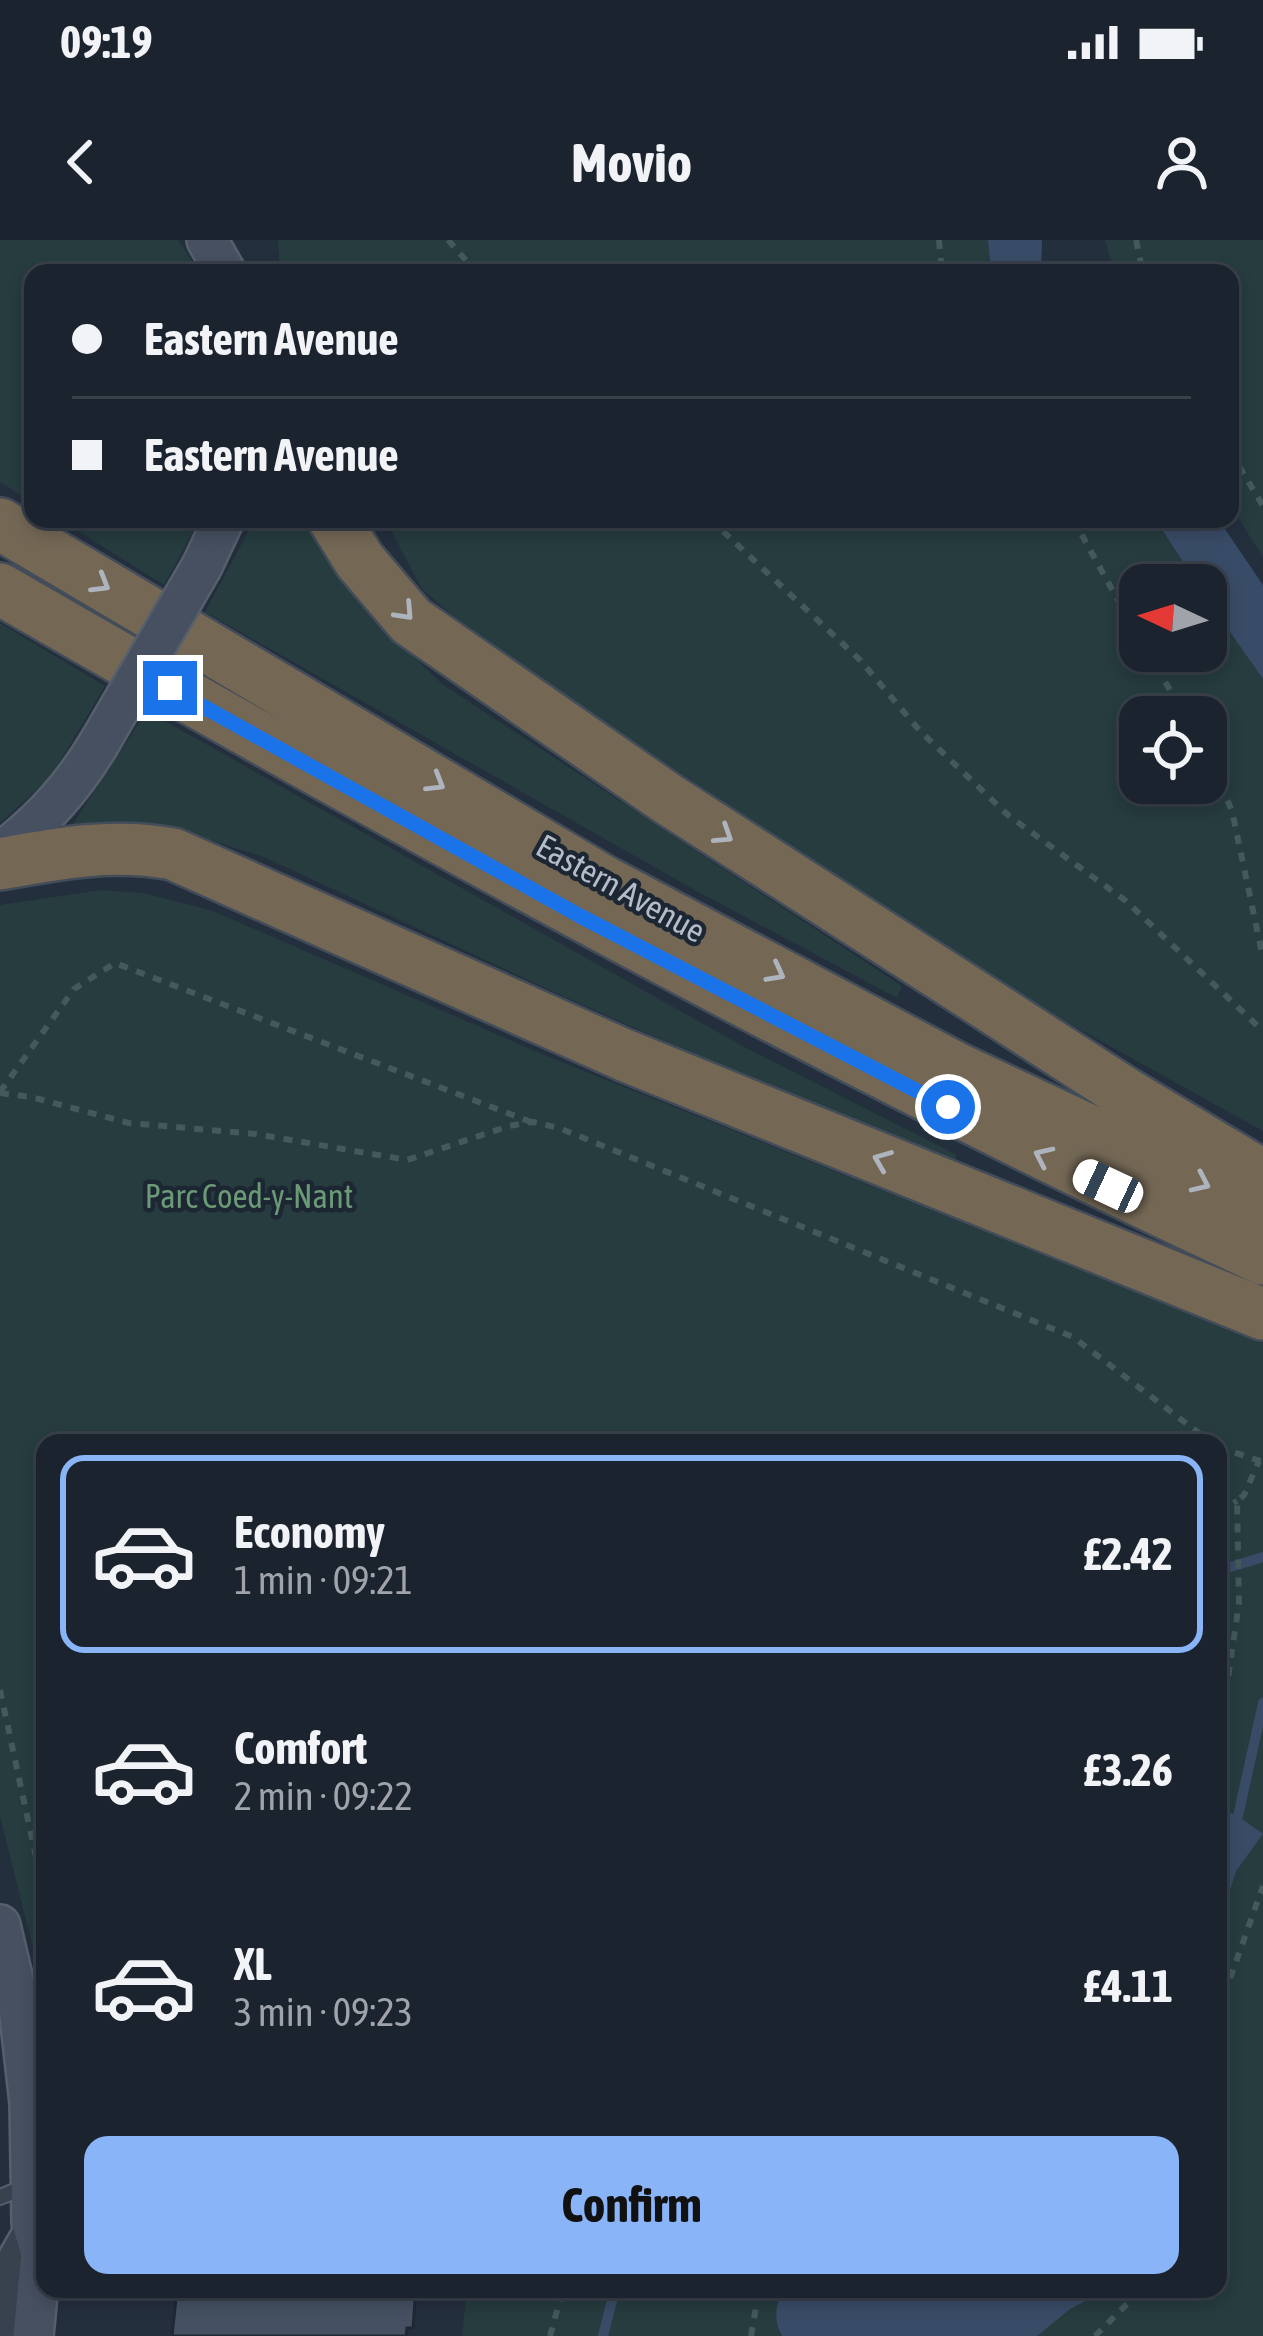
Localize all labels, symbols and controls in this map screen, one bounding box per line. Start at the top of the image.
text: 09:19 [60,16,153,68]
icon: back [48,129,114,195]
icon: person [1149,129,1215,195]
text: Movio [571,132,692,193]
text: Eastern Avenue [144,313,399,365]
text: Eastern Avenue [144,429,399,481]
north arrow [1119,564,1227,672]
map controls [1119,564,1227,804]
one-way arrow [88,570,110,592]
one-way arrow [390,598,412,620]
route end [143,661,197,715]
button: locate [1119,696,1227,804]
one-way arrow [423,768,445,791]
one-way arrow [710,821,732,843]
street label: Eastern Avenue [530,826,712,950]
one-way arrow [764,959,785,982]
route start [921,1080,975,1134]
one-way arrow [1034,1147,1055,1170]
one-way arrow [872,1150,893,1174]
car [1068,1154,1148,1218]
one-way arrow [1189,1169,1210,1192]
park label: Parc Coed-y-Nant [145,1177,353,1215]
icon: car [90,1500,198,1608]
text: Economy [234,1506,385,1558]
text: £2.42 [1083,1528,1173,1580]
text: 1 min · 09:21 [234,1558,413,1602]
icon: car [90,1716,198,1824]
text: Comfort [234,1722,367,1774]
text: £3.26 [1083,1744,1173,1796]
text: 2 min · 09:22 [234,1774,413,1818]
icon: car [90,1932,198,2040]
text: XL [234,1938,272,1990]
text: £4.11 [1083,1960,1173,2012]
text: 3 min · 09:23 [234,1990,413,2034]
button: Confirm [84,2136,1179,2274]

